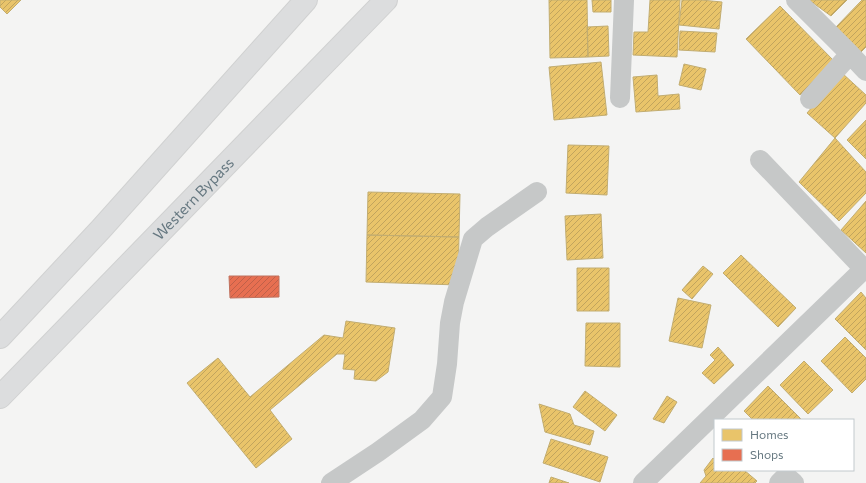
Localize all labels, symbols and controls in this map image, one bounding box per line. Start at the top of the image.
street label: Western Bypass [149,153,237,243]
legend [714,419,854,471]
text: Homes [750,427,788,441]
text: Shops [750,447,784,461]

